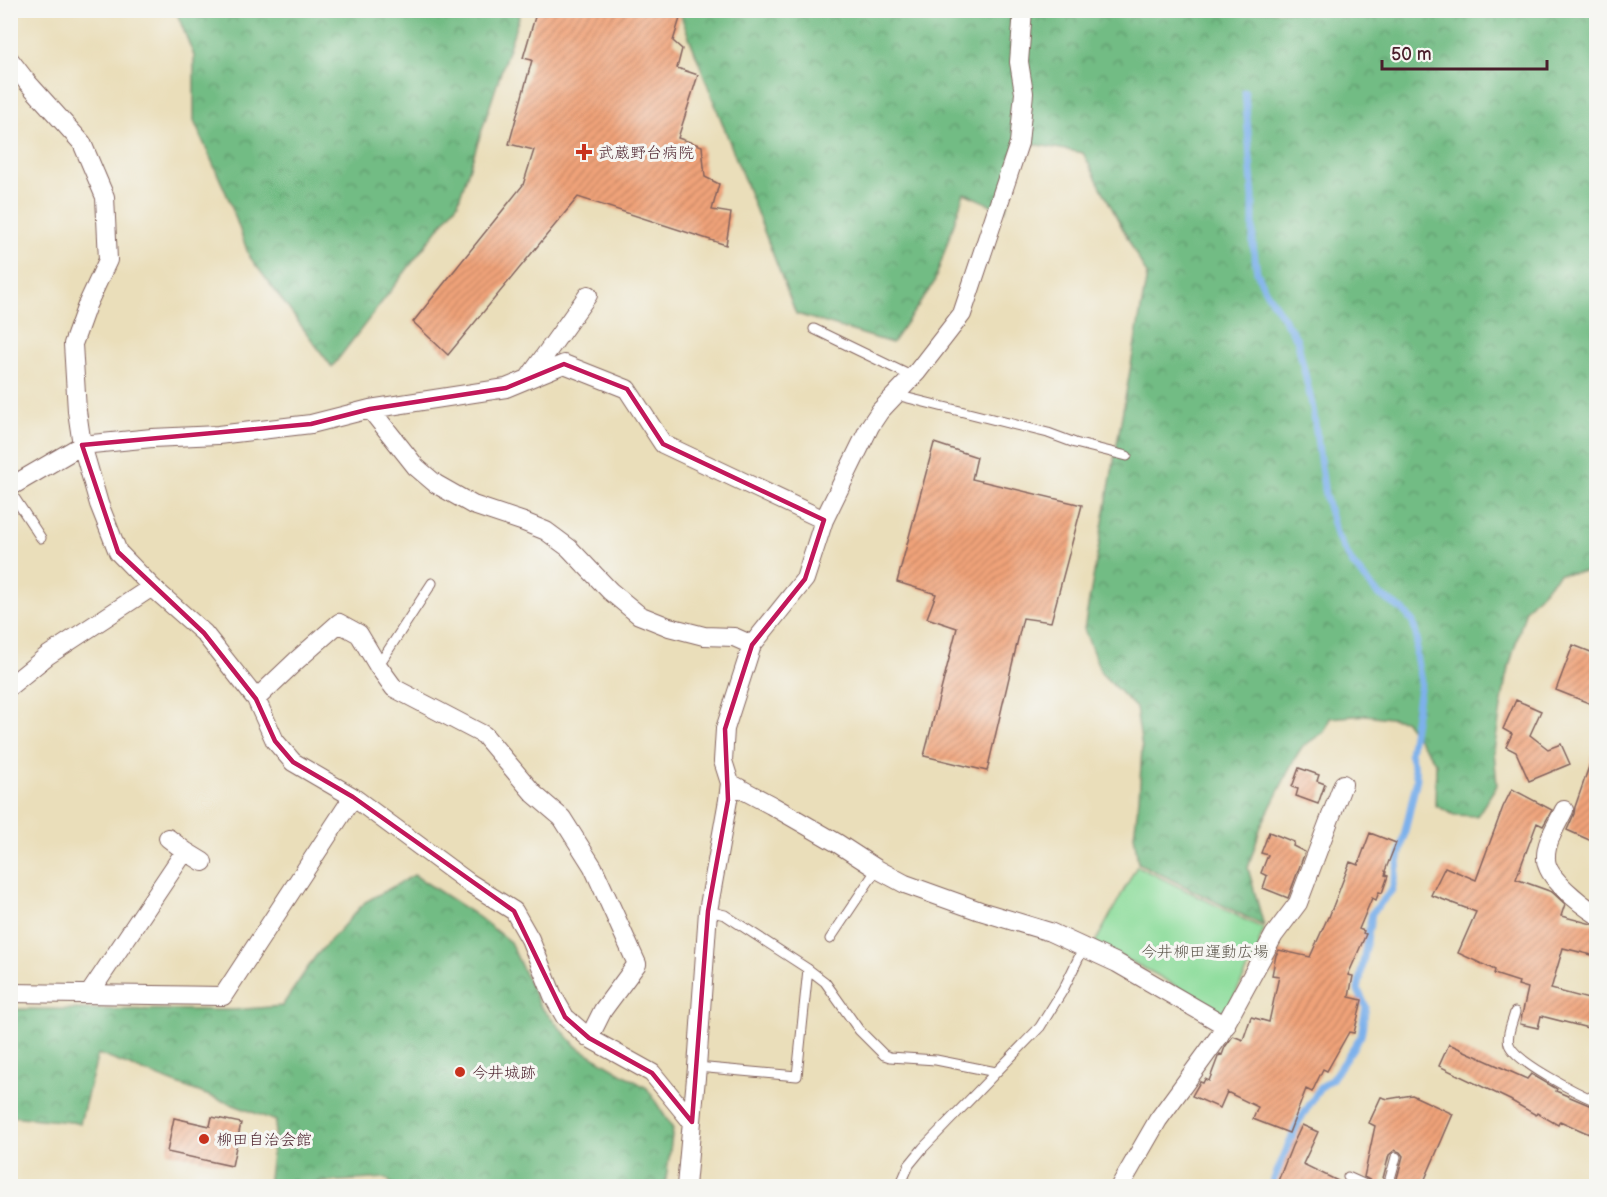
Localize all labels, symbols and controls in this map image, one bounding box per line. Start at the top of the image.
scale bar [1382,33,1547,71]
text: 50 m [1391,44,1432,65]
marker: 武蔵野台病院 [575,143,593,161]
place label: 武蔵野台病院 [598,144,694,163]
park label: 今井柳田運動広場 [1141,943,1269,962]
place label: 今井城跡 [472,1064,536,1083]
marker: 今井城跡 [453,1065,467,1079]
place label: 柳田自治会館 [216,1131,312,1150]
marker: 柳田自治会館 [197,1132,211,1146]

